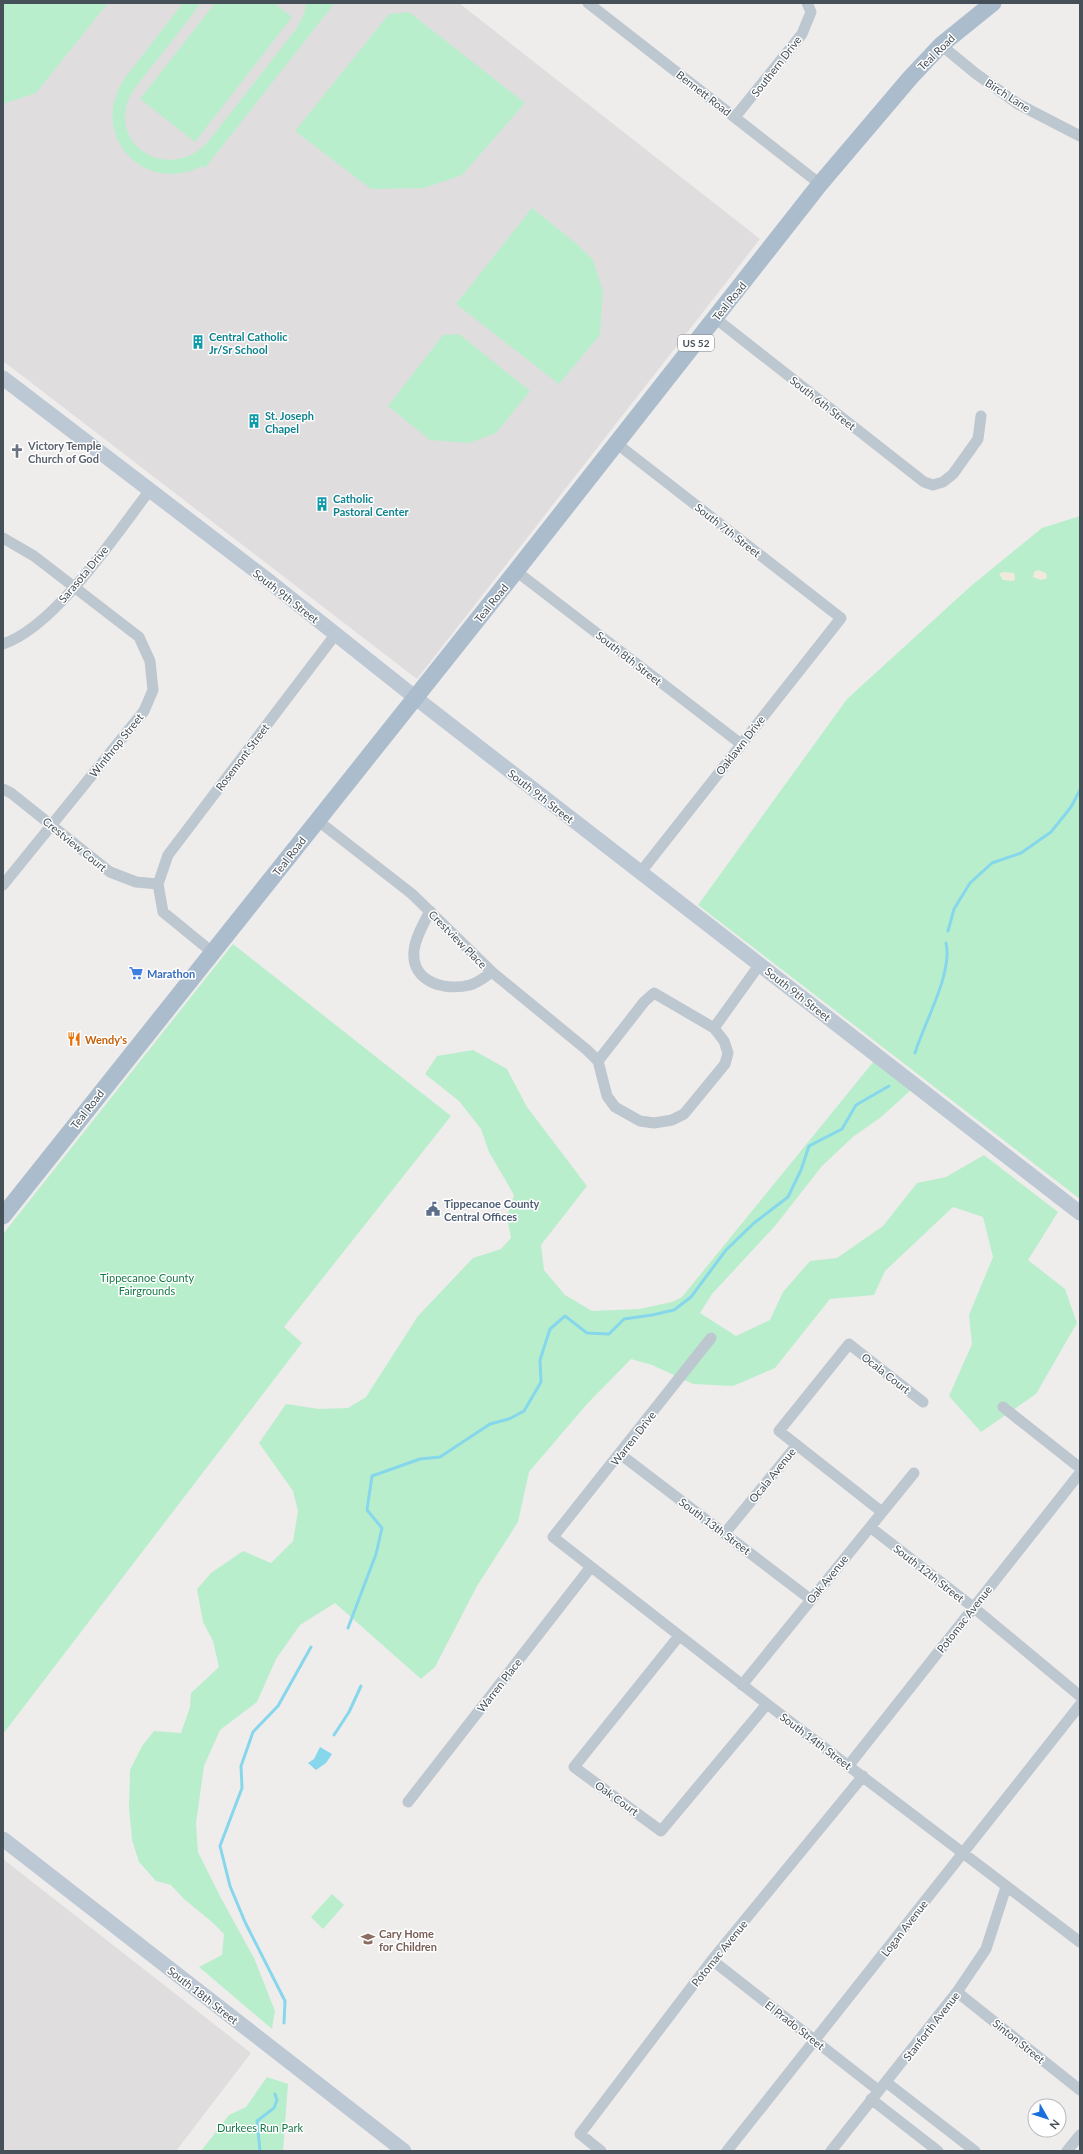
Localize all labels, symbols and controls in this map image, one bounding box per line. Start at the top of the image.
street label: Teal Road [915,31,957,73]
street label: Southern Drive [748,33,804,99]
street label: Bennett Road [674,68,734,118]
street label: Birch Lane [983,76,1033,114]
street label: Teal Road [709,279,749,323]
place label: Central Catholic Jr/Sr School [209,330,288,356]
building icon: Central Catholic Jr/Sr School [190,334,206,350]
road number: US 52 [678,335,714,351]
street label: South 6th Street [788,373,858,433]
place label: St. Joseph Chapel [265,409,314,435]
building icon: St. Joseph Chapel [246,413,262,429]
place label: Victory Temple Church of God [27,439,101,465]
church icon: Victory Temple Church of God [9,443,25,459]
place label: Catholic Pastoral Center [333,492,410,518]
building icon: Catholic Pastoral Center [314,496,330,512]
street label: South 7th Street [693,500,763,560]
street label: Sarasota Drive [55,543,111,605]
street label: South 9th Street [251,566,321,626]
street label: Teal Road [471,581,511,625]
street label: South 8th Street [594,628,664,688]
street label: Winthrop Street [86,711,146,779]
street label: Oaklawn Drive [713,713,767,777]
street label: Rosemont Street [213,721,271,793]
street label: South 9th Street [506,766,576,826]
street label: Crestview Court [40,814,110,874]
street label: Teal Road [270,834,308,878]
street label: Crestview Place [426,907,490,971]
street label: South 9th Street [763,964,833,1024]
supermarket icon: Marathon [128,965,144,981]
place label: Marathon [147,967,195,980]
restaurant icon: Wendy's [66,1031,82,1047]
place label: Wendy's [85,1033,127,1046]
street label: Teal Road [68,1087,106,1131]
place label: Tippecanoe County Central Offices [444,1197,540,1223]
public building icon: Tippecanoe County Central Offices [425,1201,441,1217]
park label: Tippecanoe County Fairgrounds [100,1271,194,1297]
street label: Ocala Court [859,1350,913,1396]
street label: Warren Drive [608,1408,658,1468]
street label: Ocala Avenue [746,1445,798,1505]
street label: South 13th Street [677,1495,753,1557]
street label: South 12th Street [891,1541,967,1605]
street label: Oak Avenue [804,1552,851,1606]
street label: Potomac Avenue [934,1583,994,1655]
street label: Warren Place [474,1655,524,1714]
street label: South 14th Street [778,1710,854,1772]
street label: Oak Court [593,1778,641,1818]
street label: Logan Avenue [878,1897,930,1959]
street label: Potomac Avenue [688,1917,750,1989]
place label: Cary Home for Children [379,1927,437,1953]
school or university icon: Cary Home for Children [360,1931,376,1947]
street label: South 18th Street [165,1963,241,2027]
street label: Stanforth Avenue [900,1989,962,2063]
street label: El Prado Street [763,1998,827,2052]
street label: Sinton Street [991,2016,1047,2066]
north arrow [1027,2098,1067,2138]
text: N [1047,2117,1063,2132]
park label: Durkees Run Park [217,2121,303,2134]

